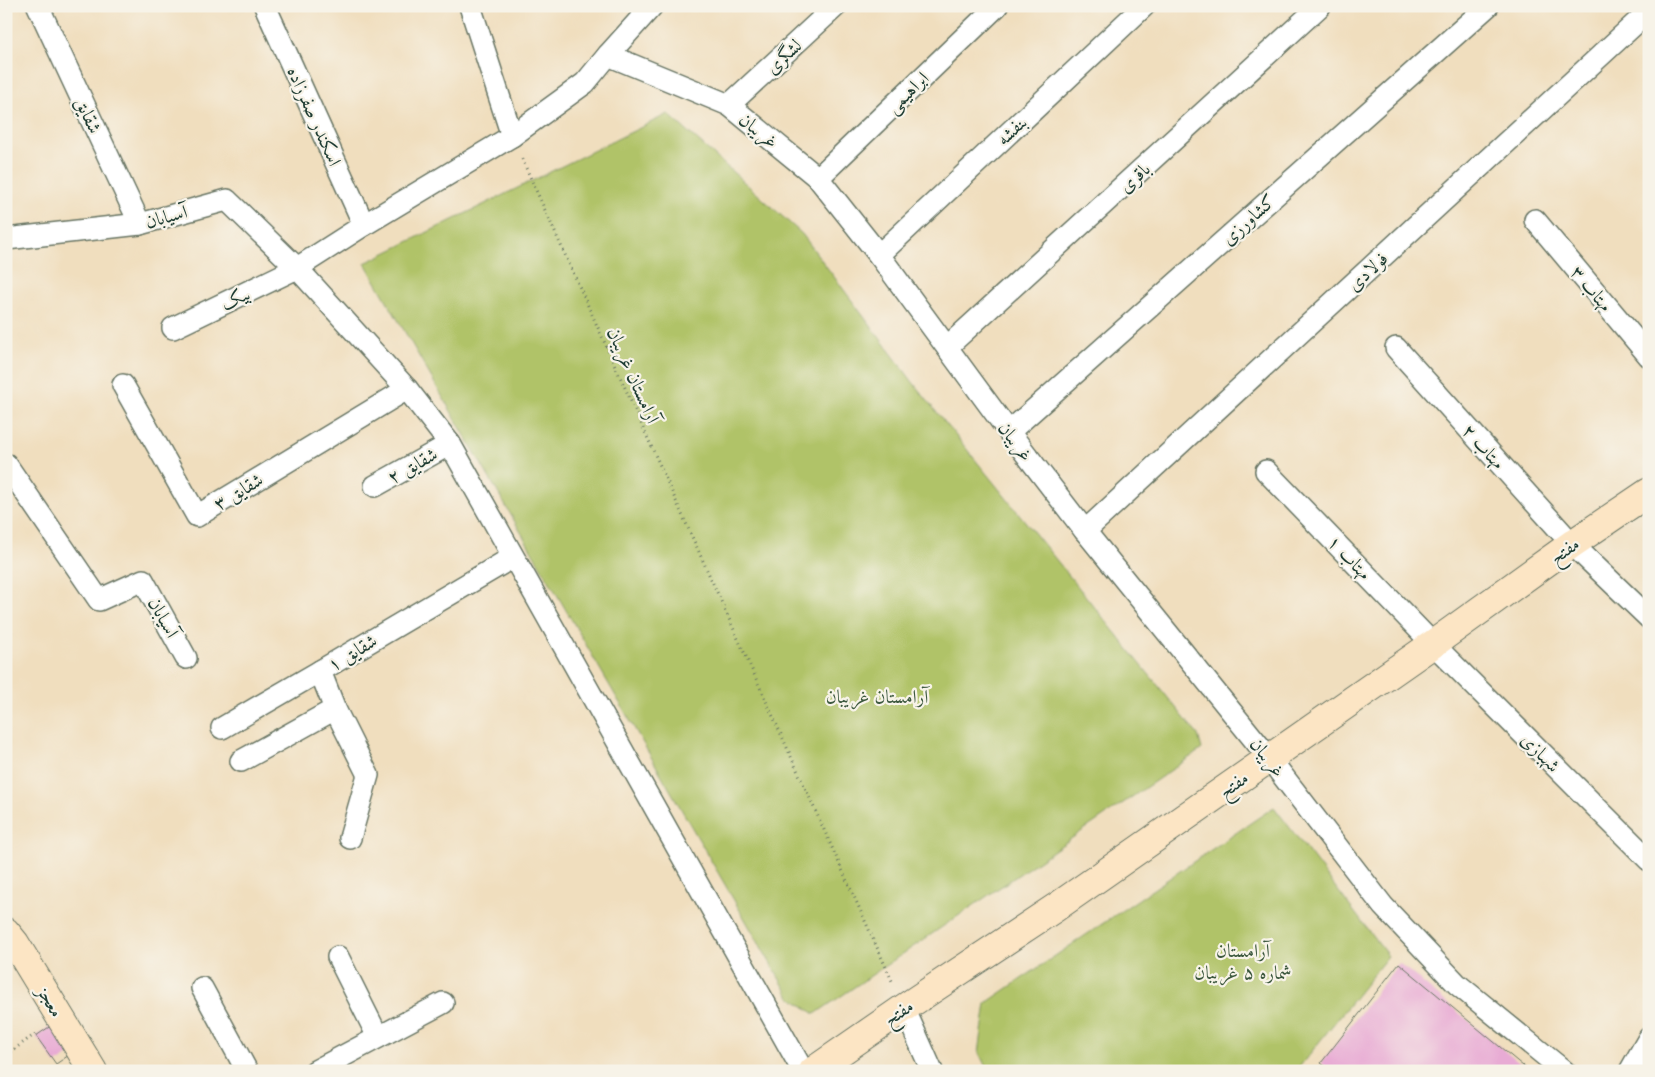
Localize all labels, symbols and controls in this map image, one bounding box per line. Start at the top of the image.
street label: لشگری [760,33,808,80]
street label: اسکندر صفرزاده [281,62,348,170]
street label: ابراهیمی [881,66,935,120]
street label: شقایق [68,93,108,138]
street label: غریبان [733,107,784,155]
street label: بنفشه [991,110,1033,152]
street label: باقری [1113,157,1156,199]
street label: کشاورزی [1216,188,1282,251]
street label: آسیابان [142,198,192,235]
street label: فولادی [1341,246,1394,297]
street label: مهتاب ۳ [1564,260,1618,317]
street label: بیک [217,281,254,317]
street label: آرامستان غریبان [600,323,667,429]
street label: غریبان [992,416,1039,467]
street label: مهتاب ۲ [1456,418,1511,475]
street label: شقایق ۲ [383,441,442,490]
street label: شقایق ۳ [209,467,268,517]
street label: مهتاب ۱ [1322,530,1377,586]
street label: مفتح [1544,531,1587,574]
street label: آسیابان [141,592,186,644]
street label: شقایق ۱ [323,628,382,678]
park label: آرامستان غریبان [826,684,930,710]
street label: شهبازی [1515,727,1566,778]
street label: غریبان [1244,732,1291,783]
street label: مفتح [1213,765,1256,808]
park label: آرامستان شماره ۵ غریبان [1194,938,1292,986]
street label: معجز [30,979,70,1022]
street label: مفتح [878,993,921,1036]

